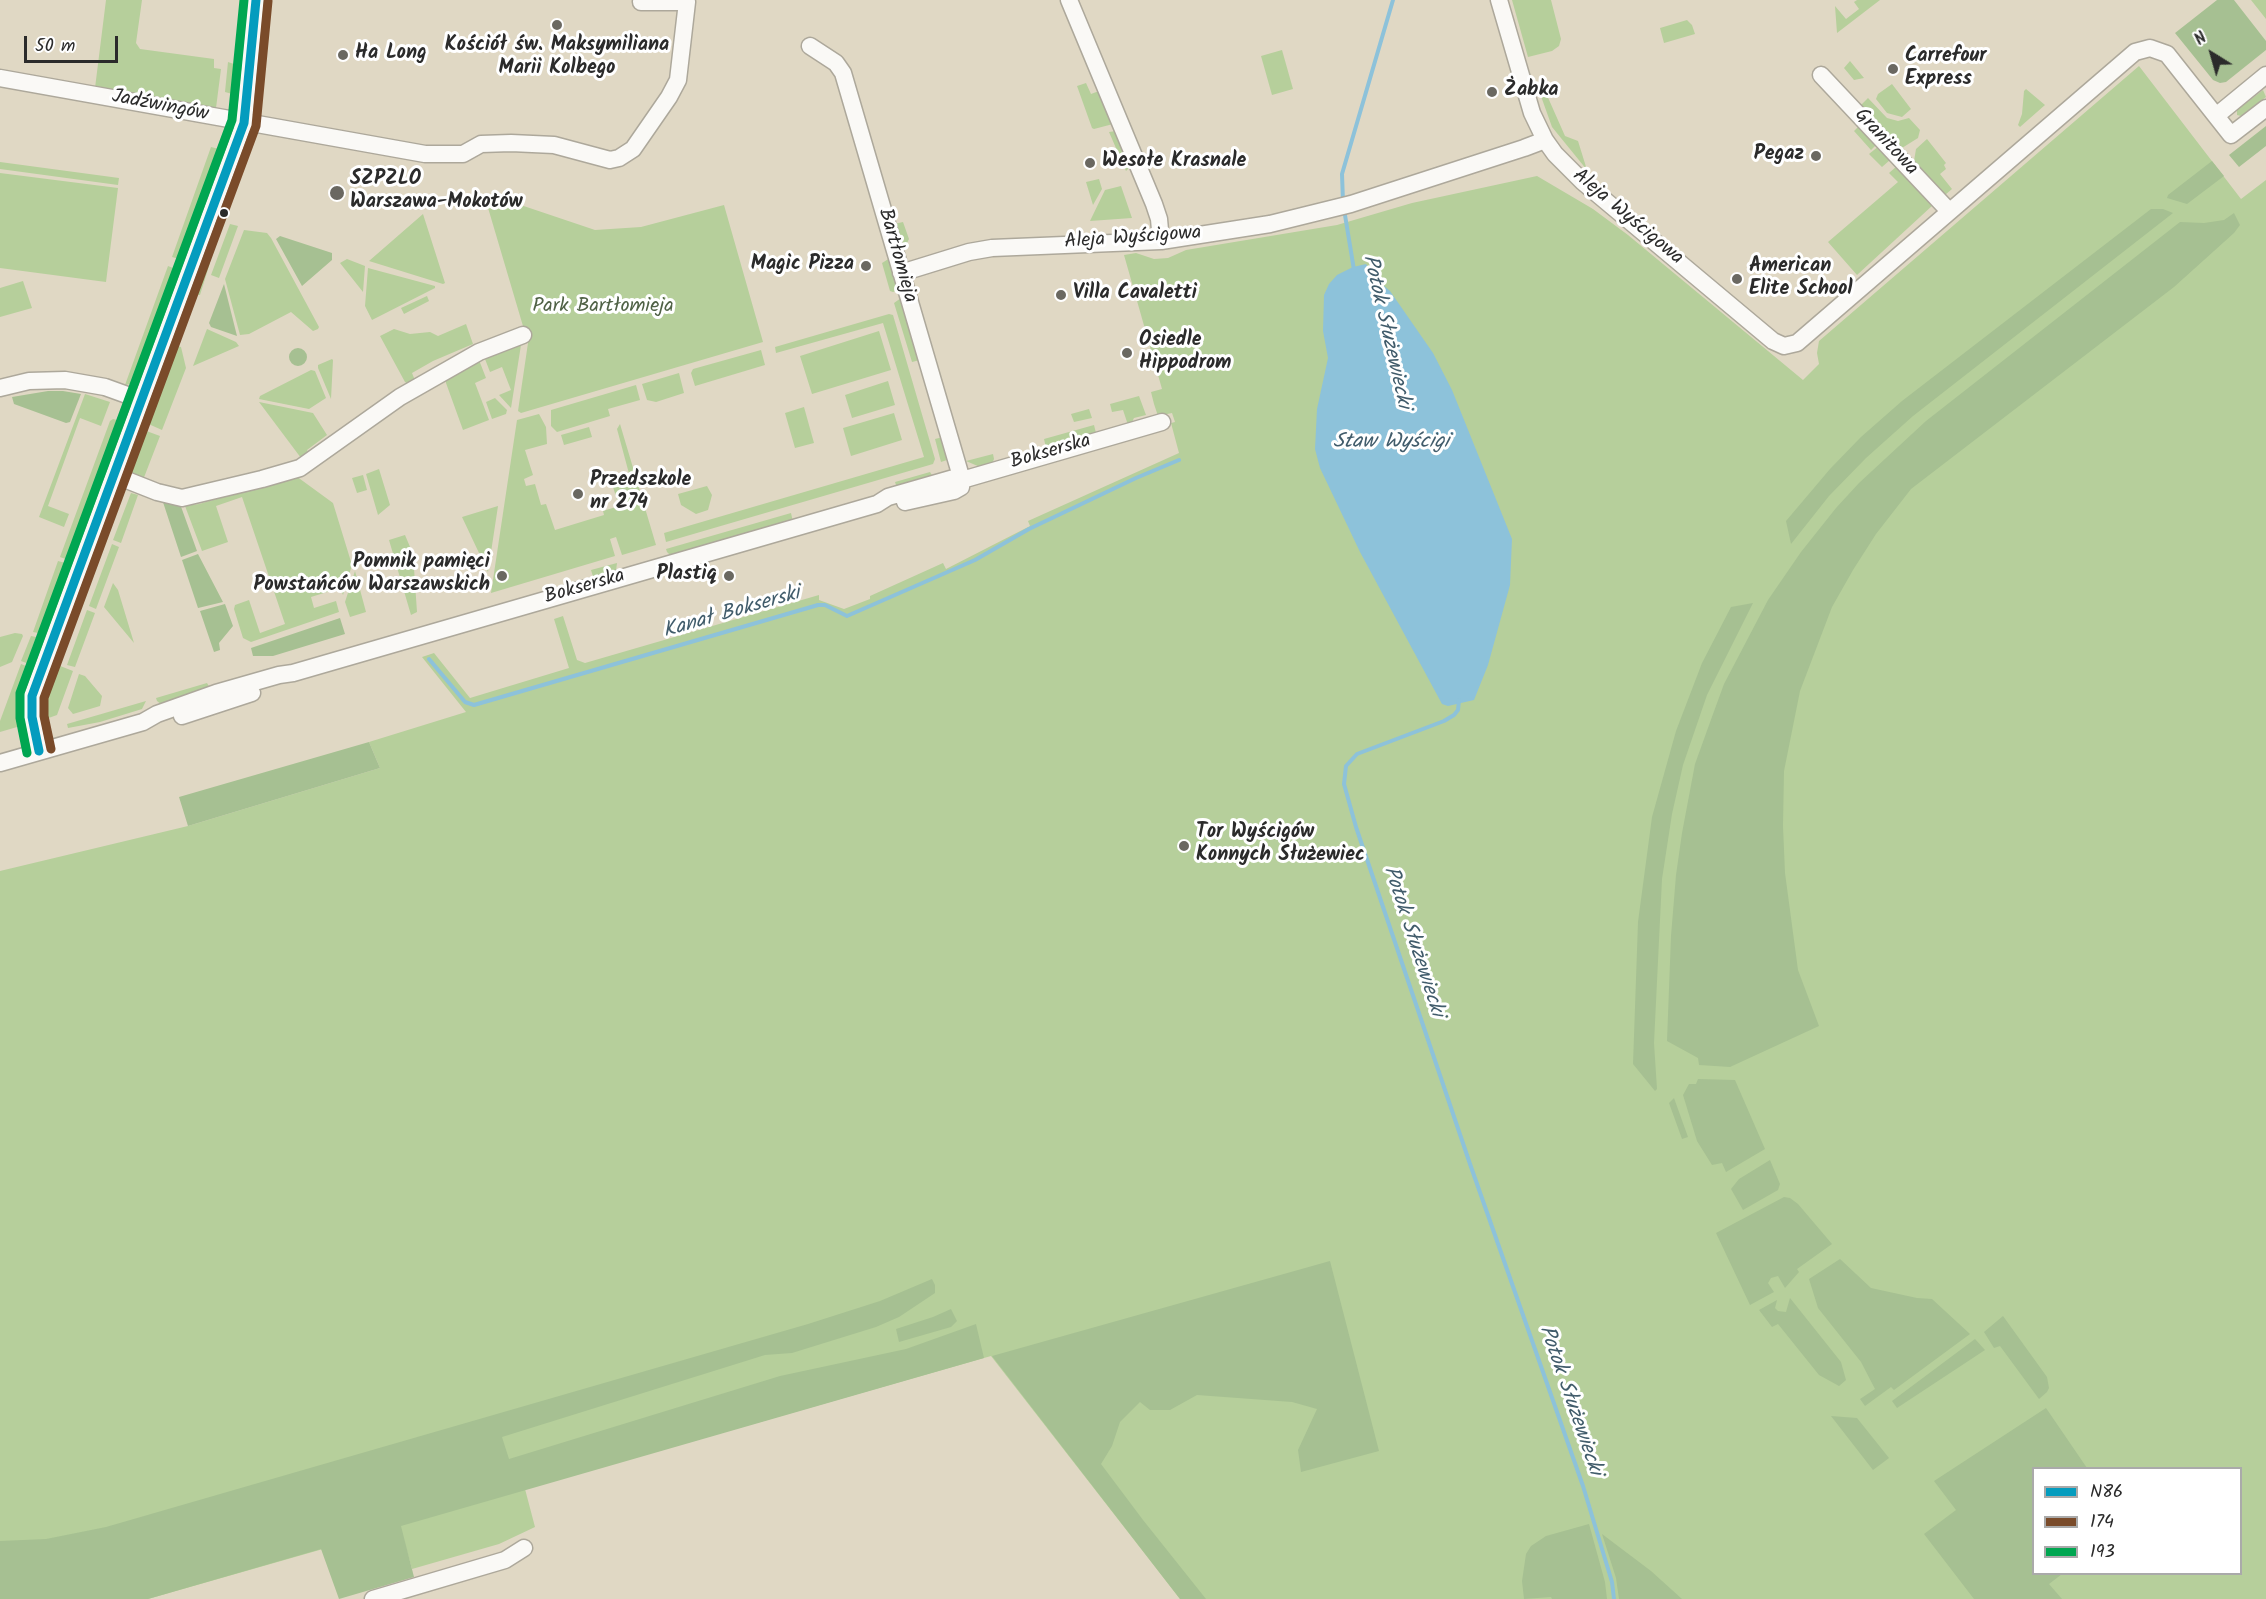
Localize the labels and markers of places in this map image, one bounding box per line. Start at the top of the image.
marker: Kościół św. Maksymiliana Marii Kolbego [550,18,564,32]
place label: Kościół św. Maksymiliana Marii Kolbego [445,35,669,82]
place label: Ha Long [355,43,427,67]
place label: Carrefour Express [1905,46,1987,93]
marker: Ha Long [336,48,350,62]
marker: Carrefour Express [1886,62,1900,76]
place label: Żabka [1504,80,1559,104]
marker: Żabka [1485,85,1499,99]
place label: Pegaz [1754,144,1804,168]
marker: Pegaz [1809,149,1823,163]
place label: Wesołe Krasnale [1102,151,1246,175]
marker: Wesołe Krasnale [1083,156,1097,170]
place label: SZPZLO Warszawa-Mokotów [350,169,523,216]
marker: SZPZLO Warszawa-Mokotów [328,184,346,202]
unlabelled marker [218,207,230,219]
place label: Magic Pizza [751,254,854,278]
place label: American Elite School [1749,256,1853,303]
marker: Magic Pizza [859,259,873,273]
marker: American Elite School [1730,272,1744,286]
place label: Villa Cavaletti [1073,283,1197,307]
marker: Villa Cavaletti [1054,288,1068,302]
place label: Osiedle Hippodrom [1139,330,1231,377]
marker: Osiedle Hippodrom [1120,346,1134,360]
place label: Przedszkole nr 274 [590,470,691,517]
marker: Przedszkole nr 274 [571,487,585,501]
place label: Pomnik pamięci Powstańców Warszawskich [253,552,490,599]
place label: Plastiq [657,564,717,588]
marker: Pomnik pamięci Powstańców Warszawskich [495,569,509,583]
marker: Plastiq [722,569,736,583]
place label: Tor Wyścigów Konnych Służewiec [1196,822,1365,869]
marker: Tor Wyścigów Konnych Służewiec [1177,839,1191,853]

